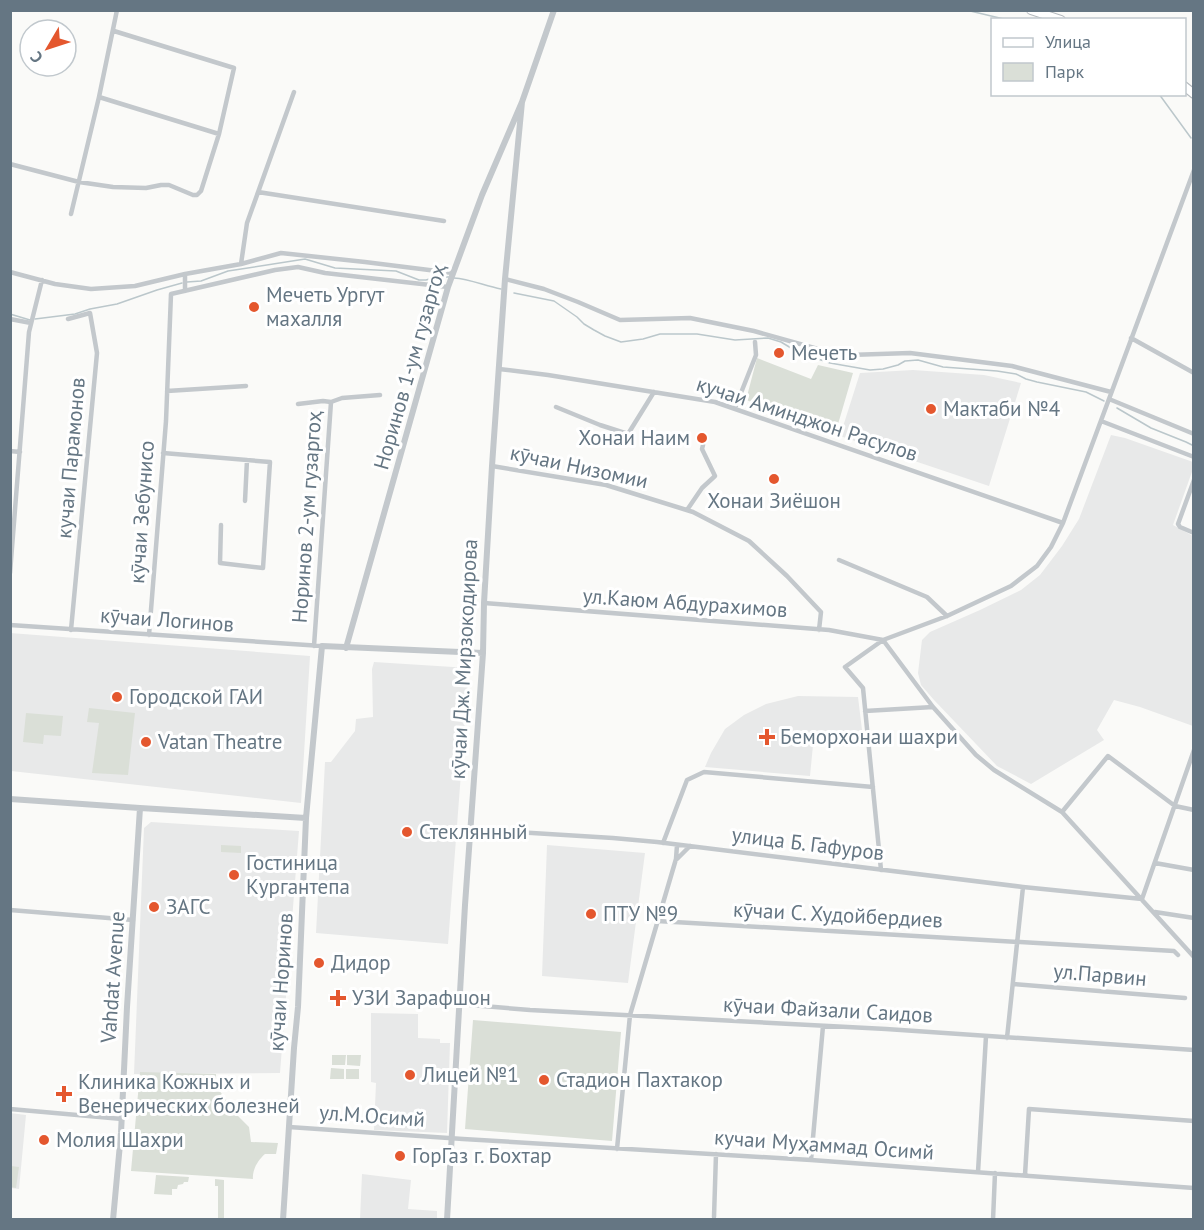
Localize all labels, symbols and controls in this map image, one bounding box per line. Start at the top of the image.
north arrow [18,18,78,78]
legend [991,18,1186,96]
text: Улица [1045,30,1091,53]
text: С [26,48,47,67]
text: Парк [1045,60,1085,83]
street label: Норинов 1-ум гузаргоҳ [367,261,452,473]
place label: Мечеть Ургут махалля [266,281,385,332]
marker: Мечеть Ургут махалля [247,300,261,314]
place label: Мечеть [791,339,858,366]
marker: Мечеть [772,346,786,360]
street label: кучаи Аминджон Расулов [693,370,921,467]
street label: кучаи Парамонов [50,376,91,540]
place label: Мактаби №4 [943,395,1060,422]
marker: Мактаби №4 [924,402,938,416]
street label: Норинов 2-ум гузаргоҳ [286,410,327,624]
place label: Хонаи Наим [578,424,690,451]
marker: Хонаи Наим [695,431,709,445]
street label: кӯчаи Зебунисо [123,439,160,584]
street label: кӯчаи Низомии [508,439,650,494]
marker: Хонаи Зиёшон [767,472,781,486]
place label: Хонаи Зиёшон [707,487,841,514]
street label: кӯчаи Дж. Мирзокодирова [444,538,483,780]
street label: ул.Каюм Абдурахимов [582,582,788,623]
street label: кӯчаи Логинов [99,601,235,638]
place label: Городской ГАИ [129,683,263,710]
marker: Городской ГАИ [110,690,124,704]
place label: Беморхонаи шахри [780,723,958,750]
place label: Vatan Theatre [157,728,282,755]
marker: Беморхонаи шахри [758,728,776,746]
marker: Vatan Theatre [139,735,153,749]
place label: Стеклянный [419,818,528,845]
street label: улица Б. Гафуров [730,821,886,866]
marker: Стеклянный [400,825,414,839]
place label: Гостиница Кургантепа [246,849,350,900]
marker: Гостиница Кургантепа [227,868,241,882]
place label: ЗАГС [166,893,210,920]
street label: кӯчаи С. Худойбердиев [732,896,944,933]
marker: ЗАГС [147,900,161,914]
place label: ПТУ №9 [603,900,678,927]
marker: ПТУ №9 [584,907,598,921]
street label: Vahdat Avenue [94,910,131,1045]
street label: кӯчаи Норинов [262,912,299,1052]
place label: Дидор [331,949,391,976]
marker: Дидор [312,956,326,970]
street label: ул.Парвин [1052,957,1148,992]
place label: УЗИ Зарафшон [352,984,491,1011]
marker: УЗИ Зарафшон [329,989,347,1007]
street label: кӯчаи Файзали Саидов [722,991,934,1028]
place label: Лицей №1 [421,1061,519,1088]
place label: Стадион Пахтакор [556,1066,723,1093]
place label: Клиника Кожных и Венерических болезней [78,1068,300,1119]
marker: Лицей №1 [403,1068,417,1082]
marker: Стадион Пахтакор [537,1073,551,1087]
marker: Клиника Кожных и Венерических болезней [55,1085,73,1103]
street label: ул.М.Осимй [318,1098,426,1133]
street label: кучаи Муҳаммад Осимй [713,1123,935,1166]
place label: Молия Шахри [56,1126,184,1153]
marker: Молия Шахри [37,1133,51,1147]
place label: ГорГаз г. Бохтар [412,1142,552,1169]
marker: ГорГаз г. Бохтар [393,1149,407,1163]

